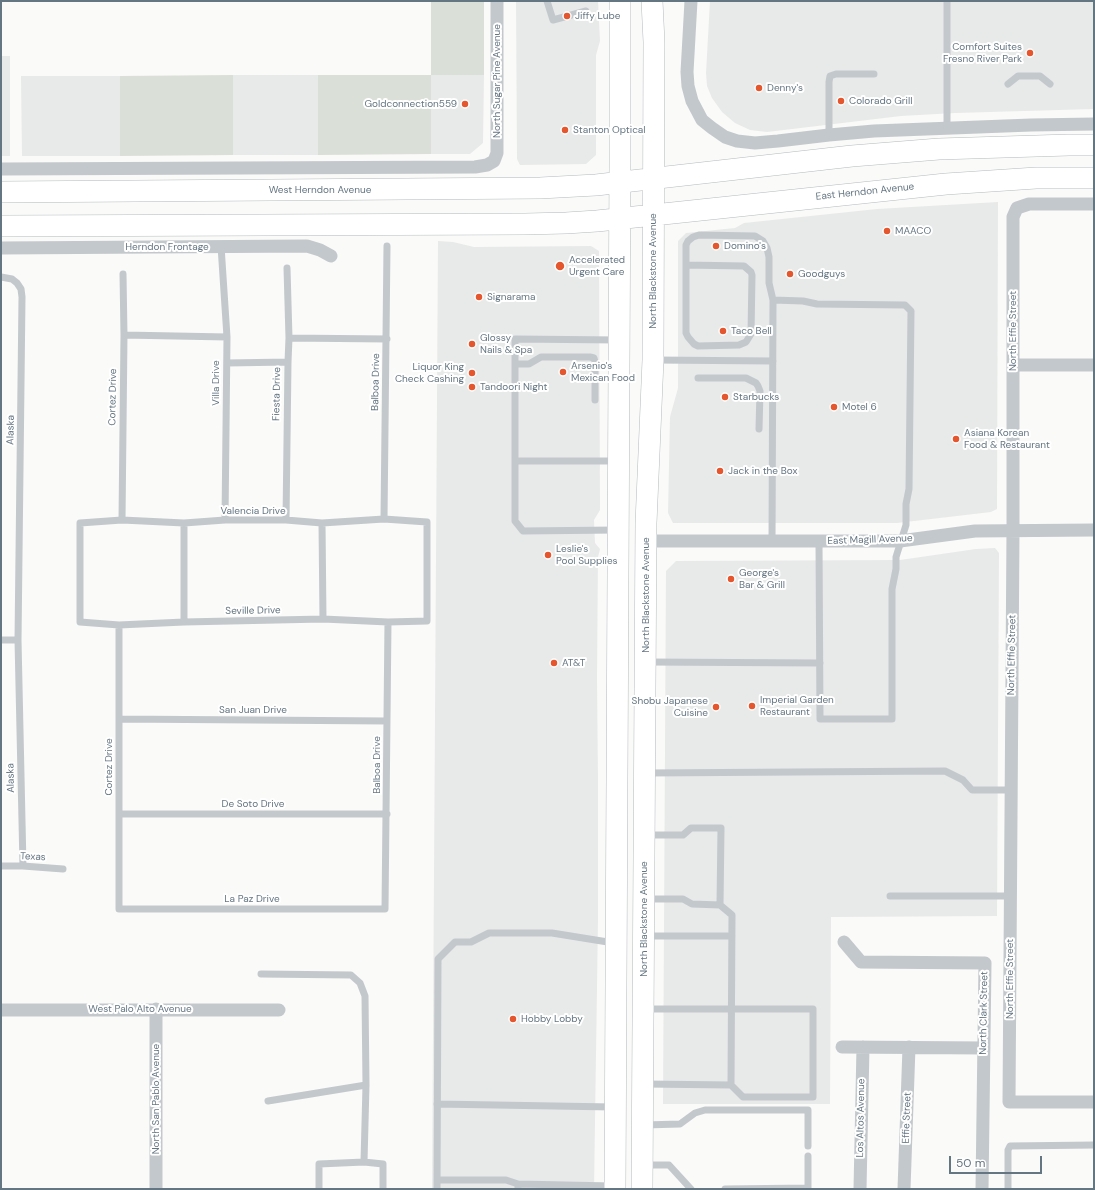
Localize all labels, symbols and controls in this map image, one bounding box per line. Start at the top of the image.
place label: Jiffy Lube [575,10,620,22]
marker: Jiffy Lube [562,11,572,21]
street label: North Sugar Pine Avenue [491,24,503,138]
place label: Comfort Suites Fresno River Park [943,41,1022,64]
marker: Comfort Suites Fresno River Park [1025,48,1035,58]
place label: Denny's [767,82,803,94]
marker: Denny's [754,83,764,93]
place label: Colorado Grill [849,95,912,107]
marker: Colorado Grill [836,96,846,106]
place label: Goldconnection559 [364,98,457,110]
marker: Goldconnection559 [460,99,470,109]
place label: Stanton Optical [573,124,646,136]
marker: Stanton Optical [560,125,570,135]
street label: East Herndon Avenue [815,181,915,203]
street label: West Herndon Avenue [269,184,371,196]
street label: North Blackstone Avenue [647,213,659,329]
place label: MAACO [895,225,931,237]
marker: MAACO [882,226,892,236]
place label: Domino's [724,240,766,252]
street label: Herndon Frontage [125,241,209,253]
marker: Domino's [711,241,721,251]
place label: Accelerated Urgent Care [569,254,625,278]
marker: Accelerated Urgent Care [554,260,566,272]
place label: Goodguys [798,268,845,280]
marker: Goodguys [785,269,795,279]
place label: Signarama [487,291,535,303]
street label: North Effie Street [1007,291,1019,371]
marker: Signarama [474,292,484,302]
place label: Taco Bell [731,325,772,337]
marker: Taco Bell [718,326,728,336]
place label: Glossy Nails & Spa [480,332,532,356]
marker: Glossy Nails & Spa [467,339,477,349]
street label: Balboa Drive [369,353,383,411]
street label: Villa Drive [210,360,222,406]
place label: Arsenio's Mexican Food [571,360,635,384]
place label: Liquor King Check Cashing [395,361,464,384]
street label: Fiesta Drive [271,367,283,421]
marker: Arsenio's Mexican Food [558,367,568,377]
street label: Cortez Drive [107,368,119,426]
marker: Liquor King Check Cashing [467,368,477,378]
place label: Tandoori Night [480,381,547,393]
marker: Tandoori Night [467,382,477,392]
place label: Starbucks [733,391,779,403]
marker: Starbucks [720,392,730,402]
place label: Motel 6 [842,401,877,413]
marker: Motel 6 [829,402,839,412]
street label: Alaska [5,415,17,445]
place label: Asiana Korean Food & Restaurant [964,427,1050,450]
marker: Asiana Korean Food & Restaurant [951,434,961,444]
place label: Jack in the Box [728,465,797,477]
marker: Jack in the Box [715,466,725,476]
street label: Valencia Drive [220,505,286,517]
street label: East Magill Avenue [827,533,913,547]
street label: North Blackstone Avenue [640,537,652,653]
place label: Leslie's Pool Supplies [556,543,618,566]
marker: Leslie's Pool Supplies [543,550,553,560]
place label: George's Bar & Grill [739,567,785,590]
marker: George's Bar & Grill [726,574,736,584]
street label: Seville Drive [225,605,281,617]
street label: North Effie Street [1005,615,1019,695]
place label: AT&T [562,657,585,669]
marker: AT&T [549,658,559,668]
place label: Imperial Garden Restaurant [760,694,834,718]
place label: Shobu Japanese Cuisine [632,695,708,718]
marker: Imperial Garden Restaurant [747,701,757,711]
marker: Shobu Japanese Cuisine [711,702,721,712]
street label: San Juan Drive [219,704,287,716]
street label: Balboa Drive [371,736,383,794]
street label: Cortez Drive [103,738,115,796]
street label: Alaska [5,763,17,793]
street label: De Soto Drive [222,798,284,810]
street label: Texas [20,850,46,864]
street label: North Blackstone Avenue [638,861,650,977]
street label: La Paz Drive [224,893,280,905]
street label: North Effie Street [1004,939,1016,1019]
street label: North Clark Street [977,971,991,1055]
street label: West Palo Alto Avenue [88,1003,192,1015]
place label: Hobby Lobby [521,1013,583,1025]
marker: Hobby Lobby [508,1014,518,1024]
street label: North San Pablo Avenue [150,1044,162,1154]
street label: Los Altos Avenue [854,1078,868,1158]
street label: Effie Street [900,1092,914,1144]
scale bar [951,1148,1044,1174]
text: 50 m [956,1155,985,1171]

